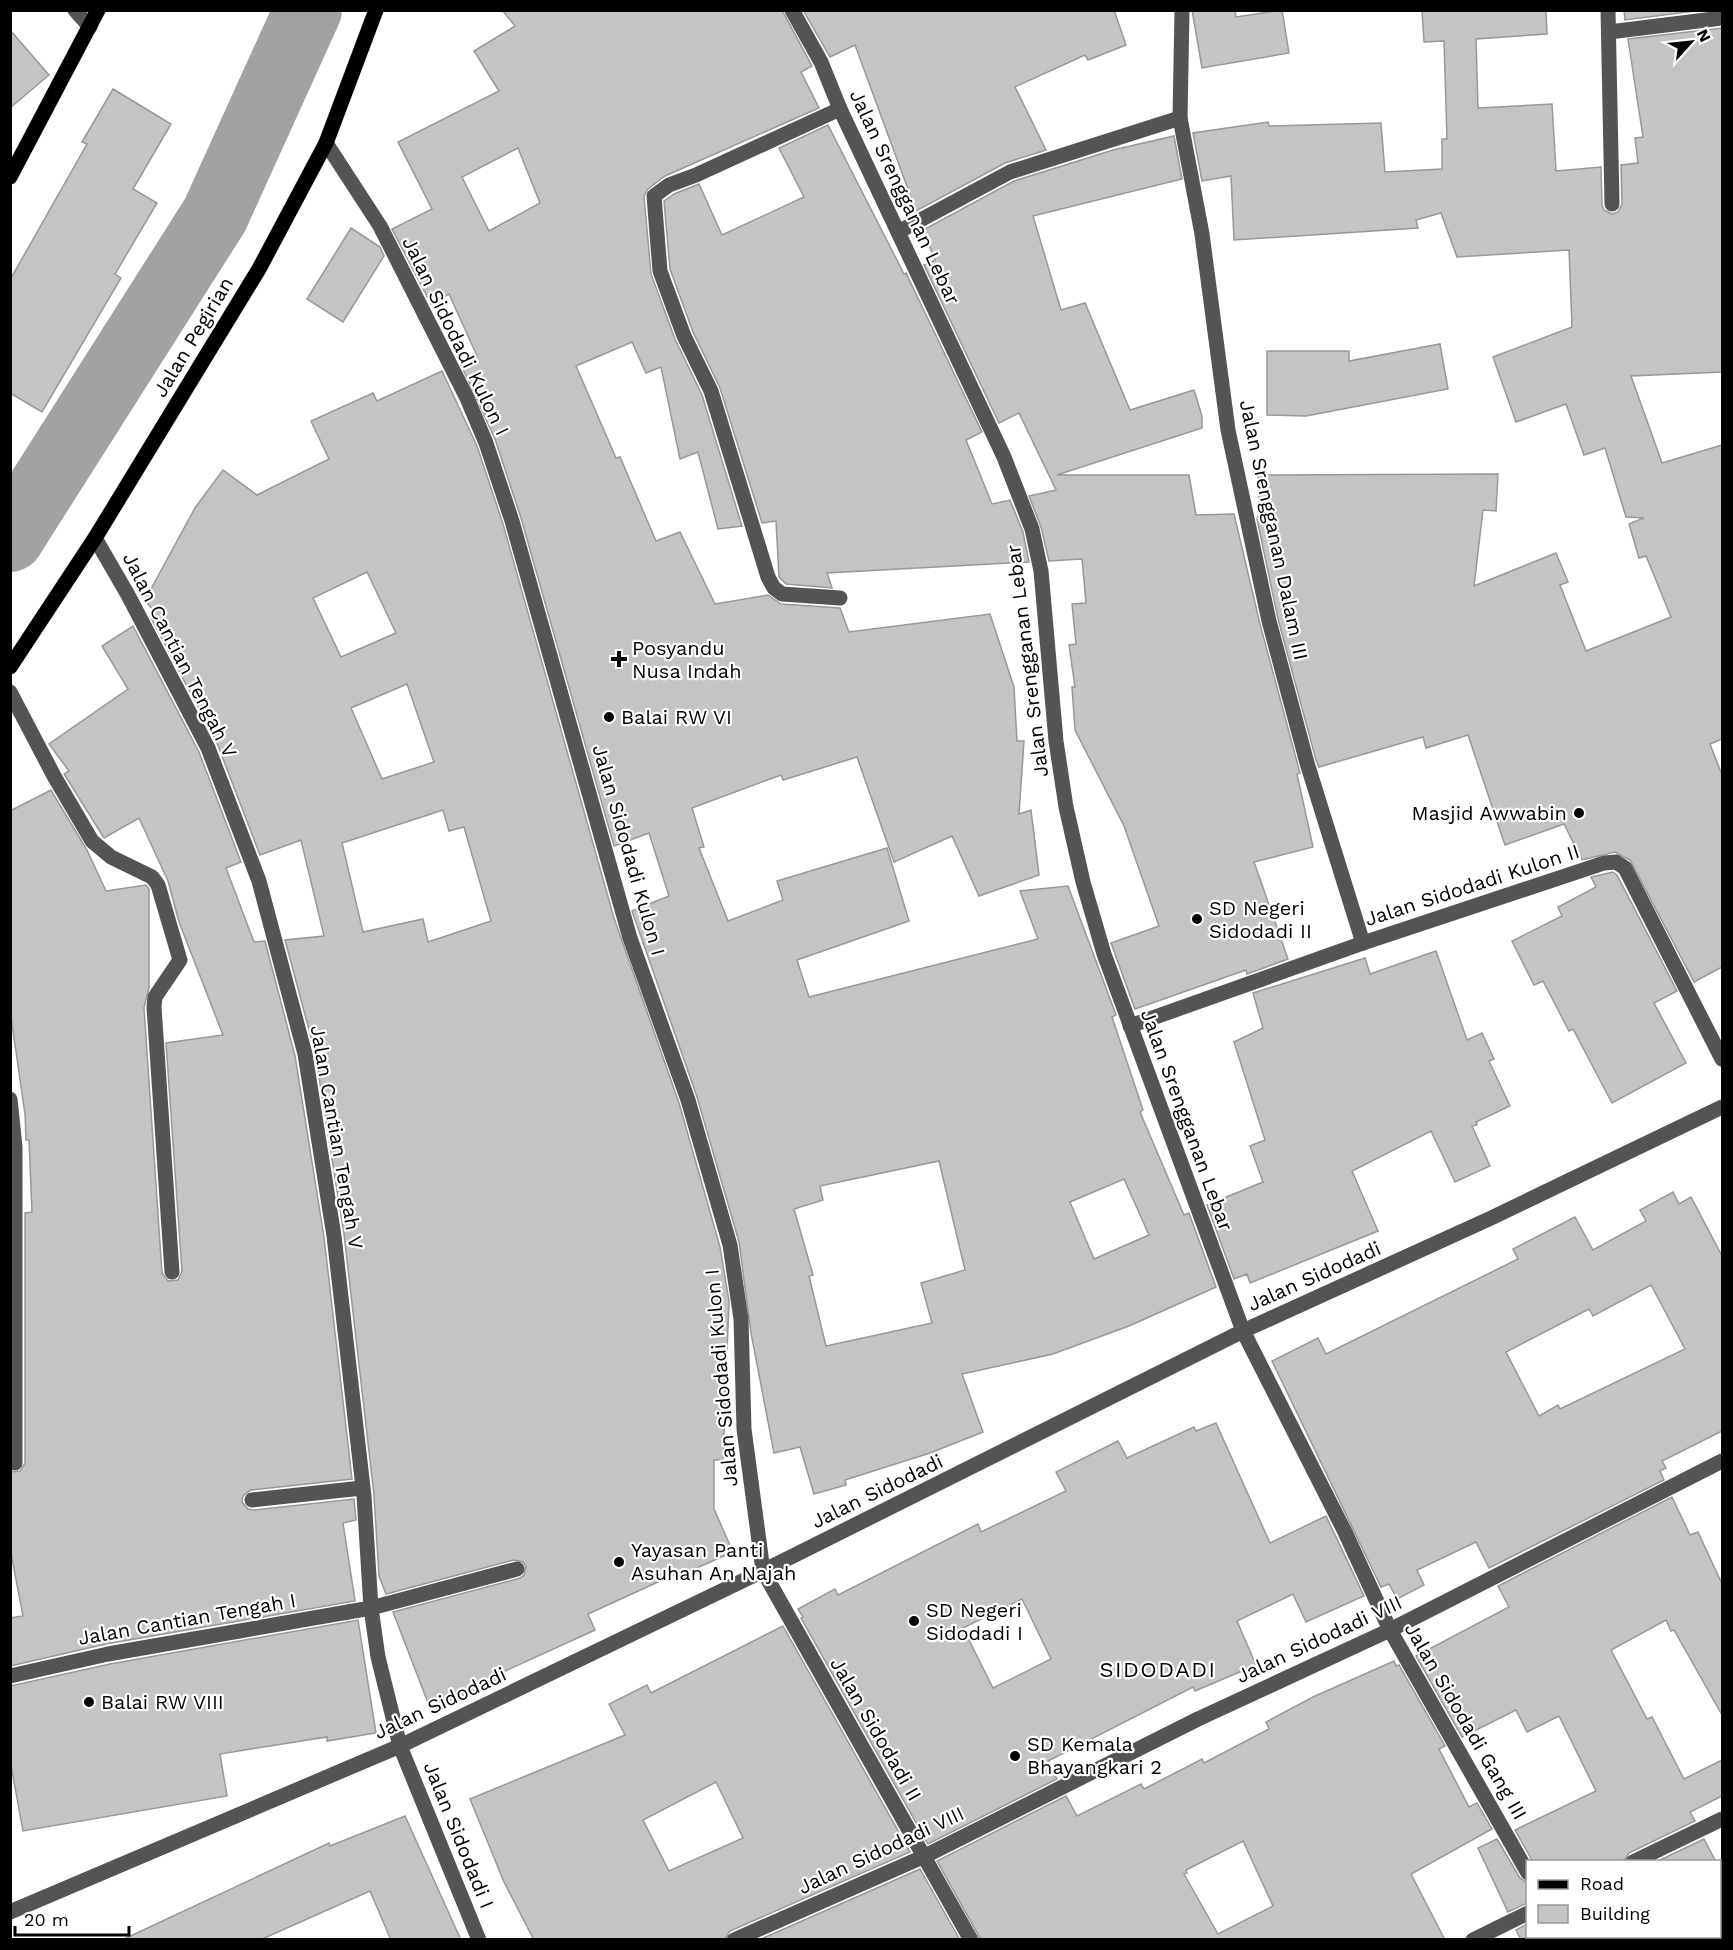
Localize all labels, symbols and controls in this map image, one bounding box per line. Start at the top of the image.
north arrow [1661,12,1721,72]
text: N [1693,26,1715,45]
street label: Jalan Srengganan Lebar [845,86,965,308]
street label: Jalan Sidodadi Kulon I [397,233,515,439]
street label: Jalan Pegirian [148,273,238,401]
street label: Jalan Srengganan Dalam III [1235,398,1313,662]
street label: Jalan Srengganan Lebar [1001,543,1053,779]
street label: Jalan Cantian Tengah V [118,548,242,762]
place label: Posyandu Nusa Indah [632,636,742,683]
marker: Posyandu Nusa Indah [610,650,628,668]
place label: Balai RW VI [621,705,732,729]
marker: Balai RW VI [602,710,616,724]
street label: Jalan Sidodadi Kulon I [587,742,671,958]
place label: Masjid Awwabin [1412,801,1567,825]
marker: Masjid Awwabin [1572,806,1586,820]
street label: Jalan Sidodadi Kulon II [1362,839,1582,931]
place label: SD Negeri Sidodadi II [1209,896,1312,943]
marker: SD Negeri Sidodadi II [1190,912,1204,926]
street label: Jalan Srengganan Lebar [1136,1006,1238,1234]
street label: Jalan Cantian Tengah V [305,1023,369,1251]
street label: Jalan Sidodadi [1244,1236,1384,1316]
street label: Jalan Sidodadi Kulon I [700,1268,742,1488]
street label: Jalan Sidodadi [807,1449,947,1533]
place label: Yayasan Panti Asuhan An Najah [631,1538,796,1585]
marker: Yayasan Panti Asuhan An Najah [612,1555,626,1569]
street label: Jalan Cantian Tengah I [76,1588,298,1650]
street label: Jalan Sidodadi VIII [1232,1590,1406,1688]
place label: SD Negeri Sidodadi I [926,1598,1023,1645]
marker: SD Negeri Sidodadi I [907,1614,921,1628]
street label: Jalan Sidodadi Gang III [1400,1618,1532,1824]
street label: Jalan Sidodadi II [825,1653,927,1805]
district label: SIDODADI [1099,1657,1217,1682]
street label: Jalan Sidodadi [370,1662,510,1744]
place label: Balai RW VIII [101,1690,224,1714]
marker: Balai RW VIII [82,1695,96,1709]
place label: SD Kemala Bhayangkari 2 [1027,1732,1162,1779]
marker: SD Kemala Bhayangkari 2 [1008,1749,1022,1763]
street label: Jalan Sidodadi I [419,1758,499,1912]
street label: Jalan Sidodadi VIII [794,1801,968,1899]
legend [1526,1860,1721,1938]
text: Road [1580,1873,1624,1894]
scale bar [15,1899,129,1937]
text: Building [1580,1903,1650,1924]
text: 20 m [24,1909,69,1930]

